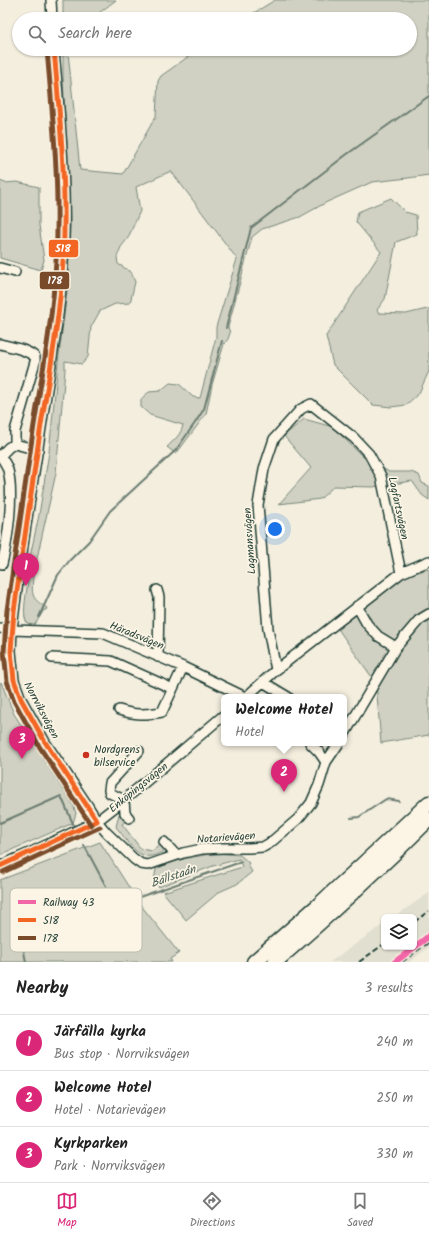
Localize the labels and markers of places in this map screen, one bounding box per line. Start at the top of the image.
pin: 1 [13,553,39,586]
pin: 3 [9,726,35,759]
place label: Nordgrens bilservice [94,741,140,772]
marker: Nordgrens bilservice [81,750,91,760]
pin: 2 [271,759,297,792]

